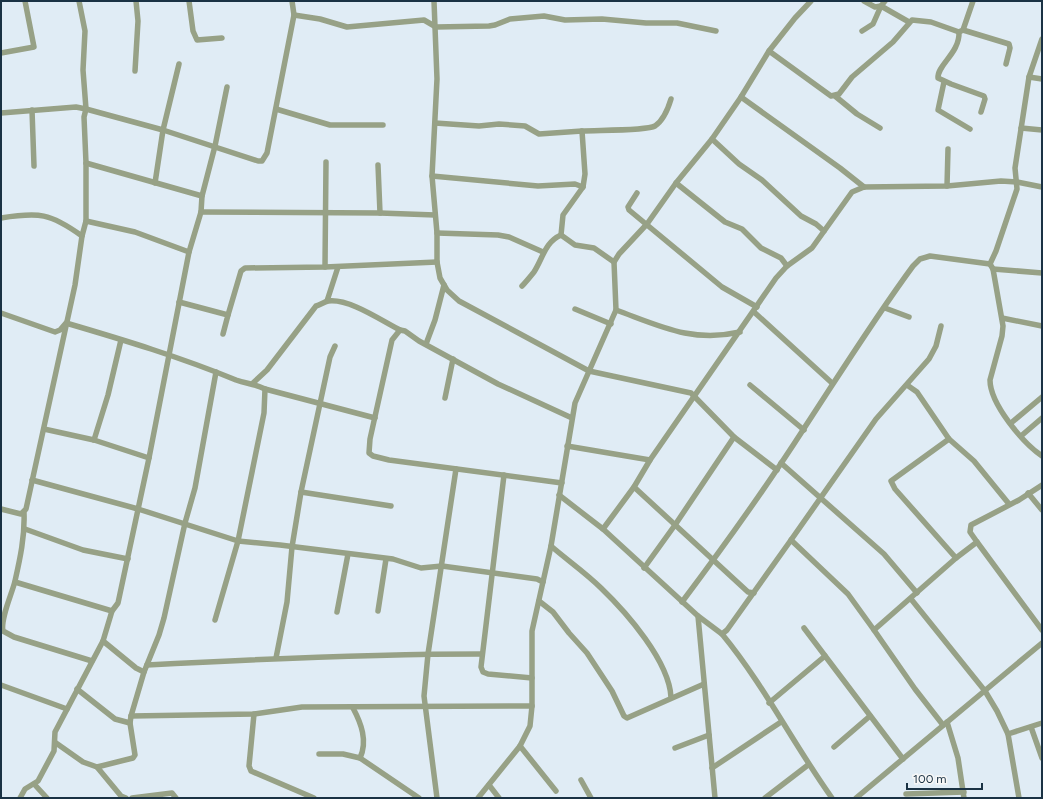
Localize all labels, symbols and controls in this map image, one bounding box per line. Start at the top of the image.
scale bar [907,765,982,791]
text: 100 m [913,772,947,786]

